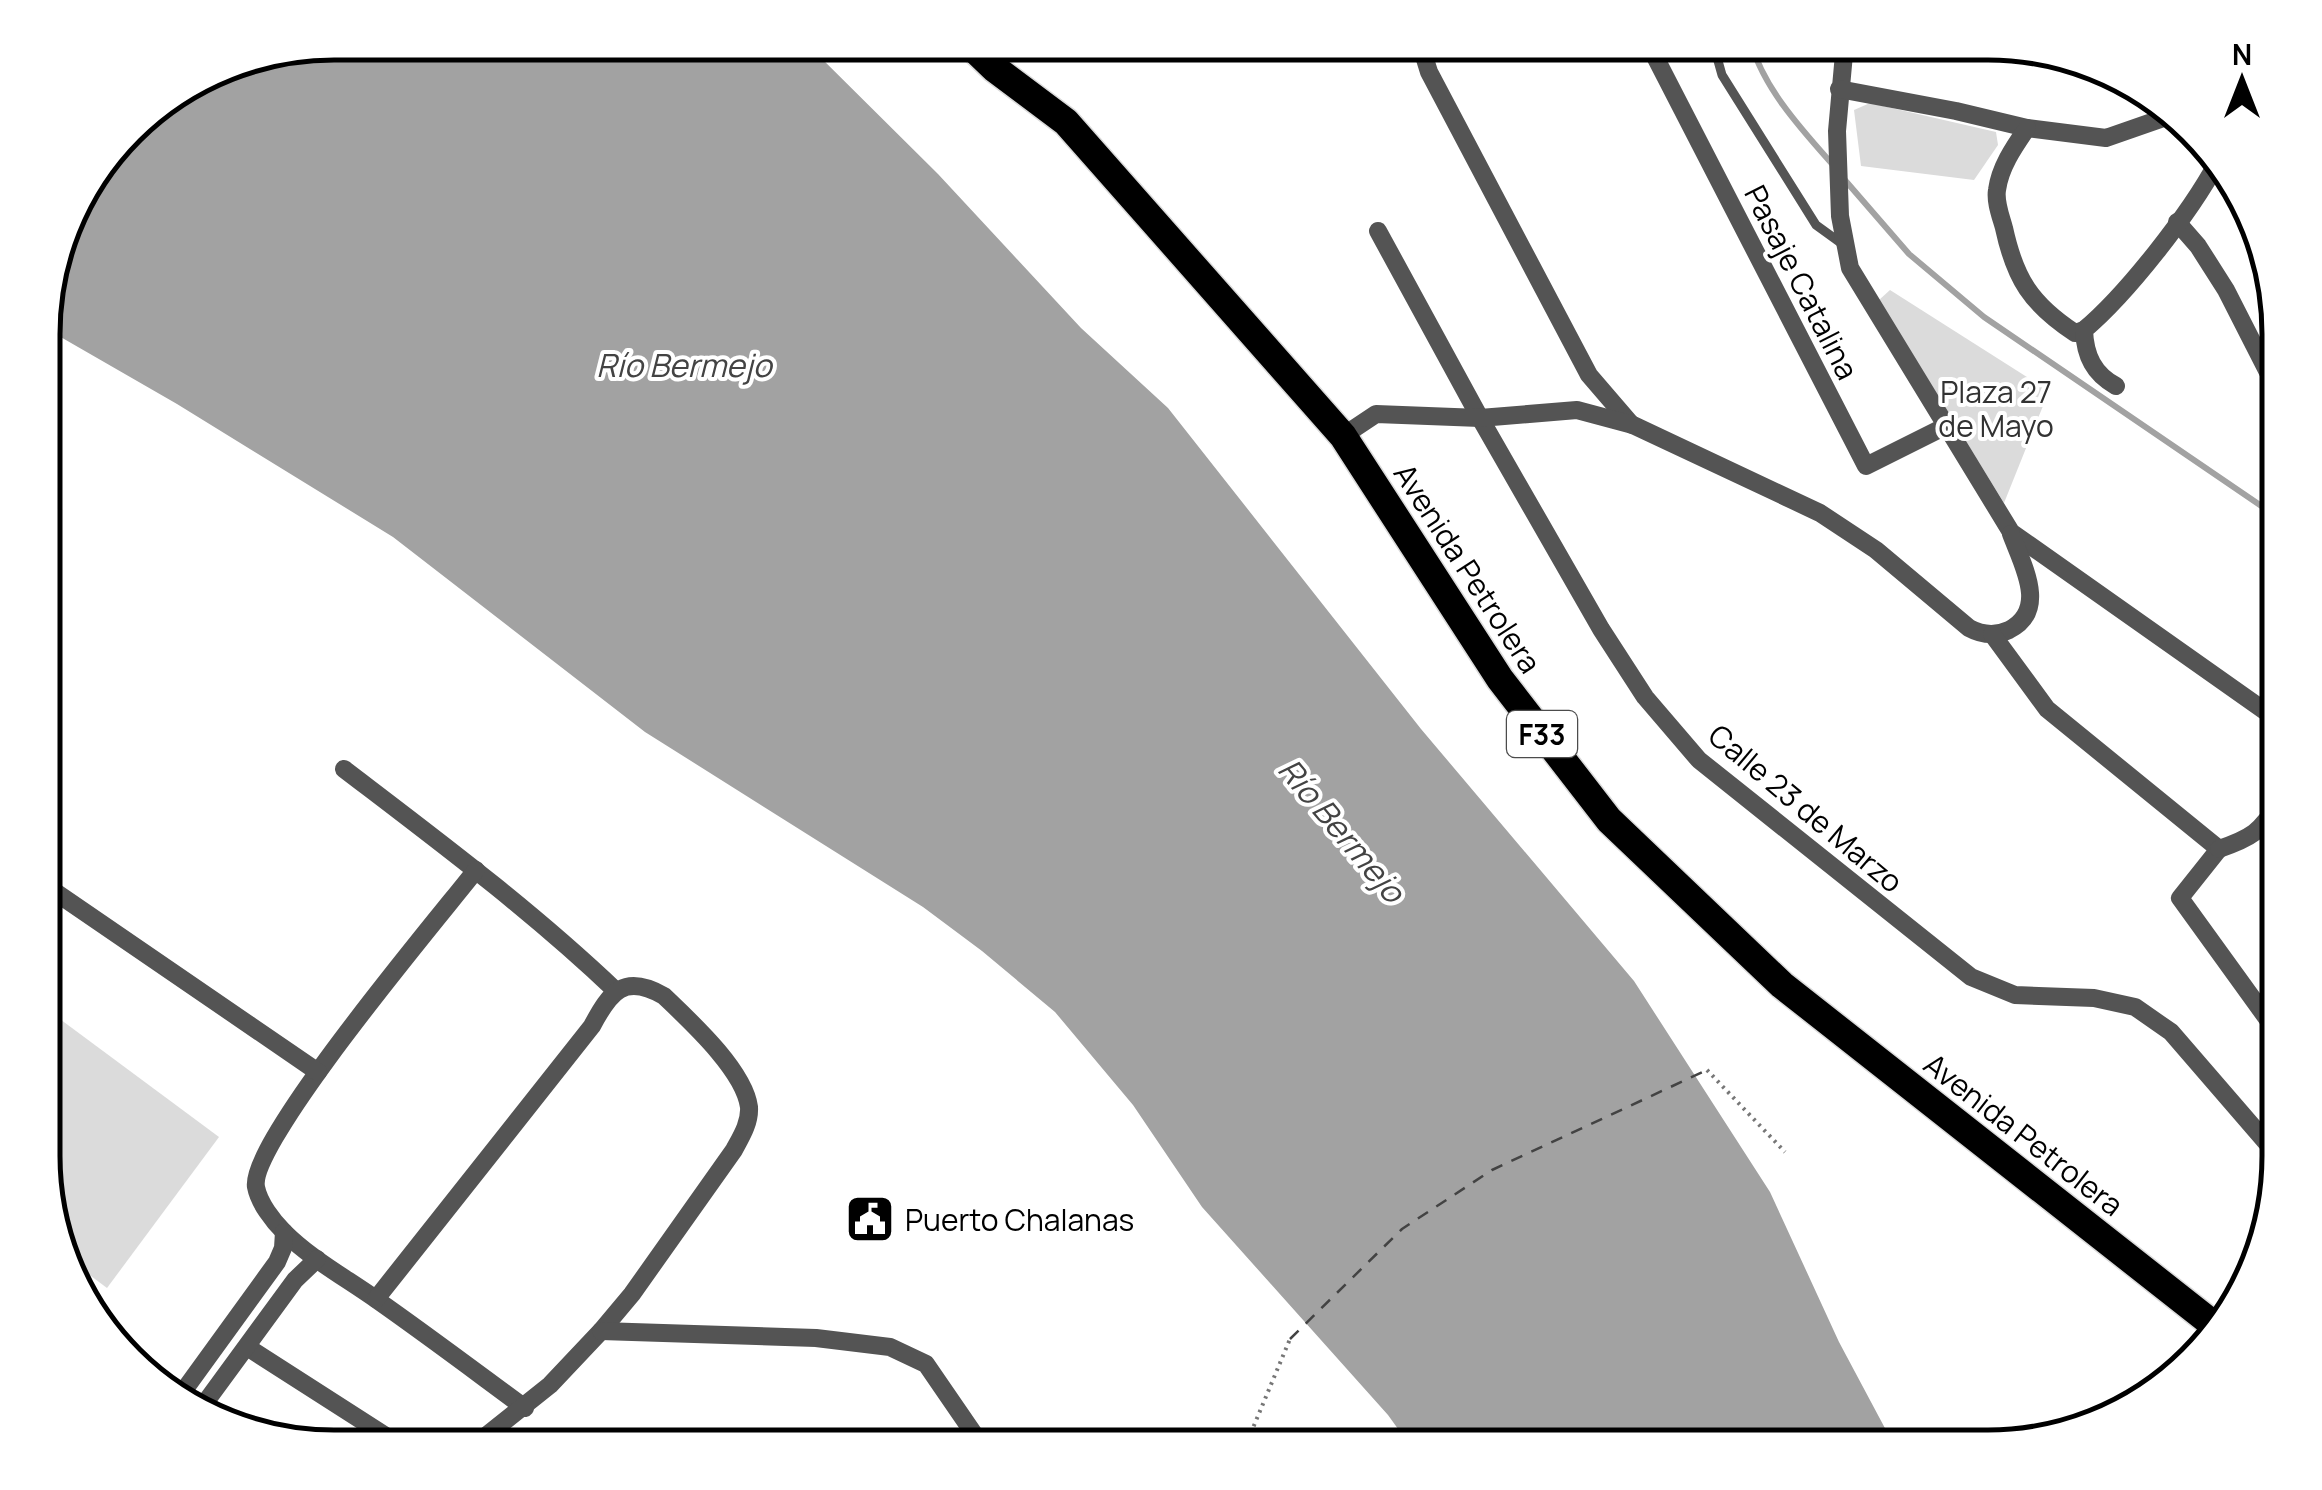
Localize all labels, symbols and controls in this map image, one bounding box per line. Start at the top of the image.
north arrow [2192,30,2292,130]
text: N [2232,35,2252,73]
street label: Pasaje Catalina [1735,178,1869,386]
water label: Río Bermejo [596,343,774,387]
park label: Plaza 27 de Mayo [1938,371,2054,446]
street label: Avenida Petrolera [1385,455,1551,681]
road number: F33 [1507,711,1577,757]
street label: Calle 23 de Marzo [1700,715,1912,901]
water label: Río Bermejo [1269,749,1417,913]
street label: Avenida Petrolera [1916,1043,2132,1225]
public building icon: Puerto Chalanas [844,1193,896,1245]
place label: Puerto Chalanas [905,1199,1134,1240]

